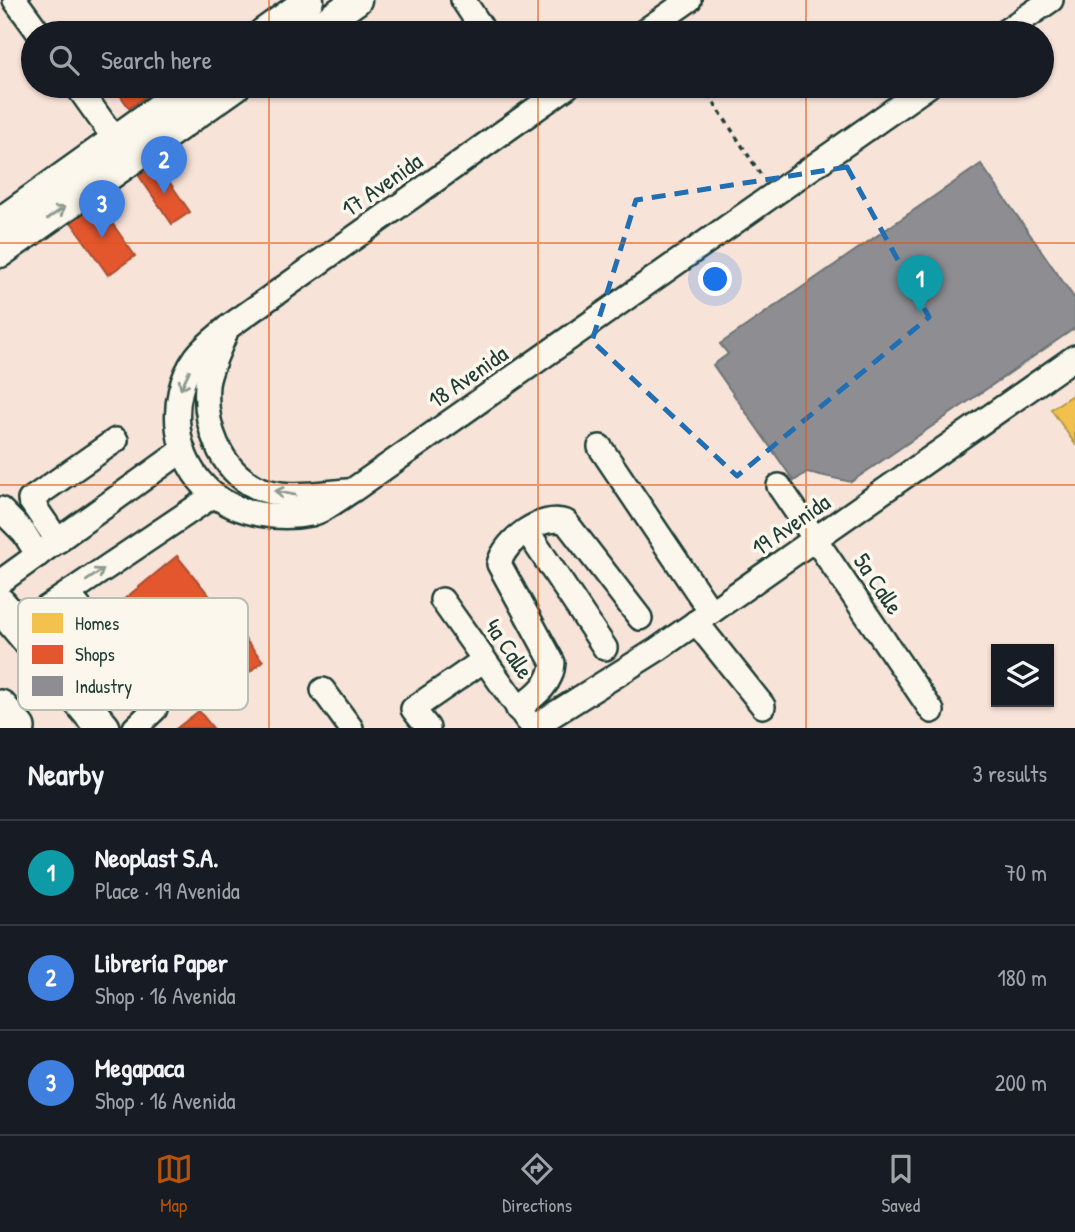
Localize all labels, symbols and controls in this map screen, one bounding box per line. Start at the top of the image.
search box [21,21,1054,98]
icon: search [45,41,83,79]
text: Search here [101,42,212,77]
pin: 2 [141,136,187,194]
street label: 17 Avenida [335,145,428,224]
pin: 3 [79,180,125,238]
one-way arrow [46,206,65,220]
pin: 1 [897,255,943,313]
your location [698,262,732,296]
street label: 18 Avenida [421,337,514,415]
one-way arrow [178,369,191,390]
one-way arrow [274,486,297,499]
street label: 19 Avenida [745,486,836,563]
street label: 5a Calle [847,546,911,621]
one-way arrow [85,568,104,582]
legend [18,598,248,710]
text: Homes [75,610,119,636]
street label: 4a Calle [478,612,542,685]
text: Shops [75,641,115,667]
map controls [991,644,1054,707]
button: layers [991,644,1054,707]
text: Industry [75,673,132,699]
text: Nearby [28,754,104,794]
text: 3 results [972,758,1047,789]
text: Neoplast S.A. [95,840,219,875]
text: 1 [47,857,55,888]
text: 70 m [1004,857,1047,888]
text: Place · 19 Avenida [95,875,240,906]
text: Librería Paper [95,945,228,980]
text: 2 [46,962,56,993]
text: 180 m [997,962,1047,993]
text: Shop · 16 Avenida [95,980,235,1011]
text: Megapaca [95,1050,184,1085]
text: 3 [46,1067,56,1098]
text: 200 m [995,1067,1047,1098]
text: Shop · 16 Avenida [95,1085,235,1116]
tab: Map [155,1150,193,1218]
tab: Directions [502,1150,572,1218]
tab: Saved [882,1150,920,1218]

